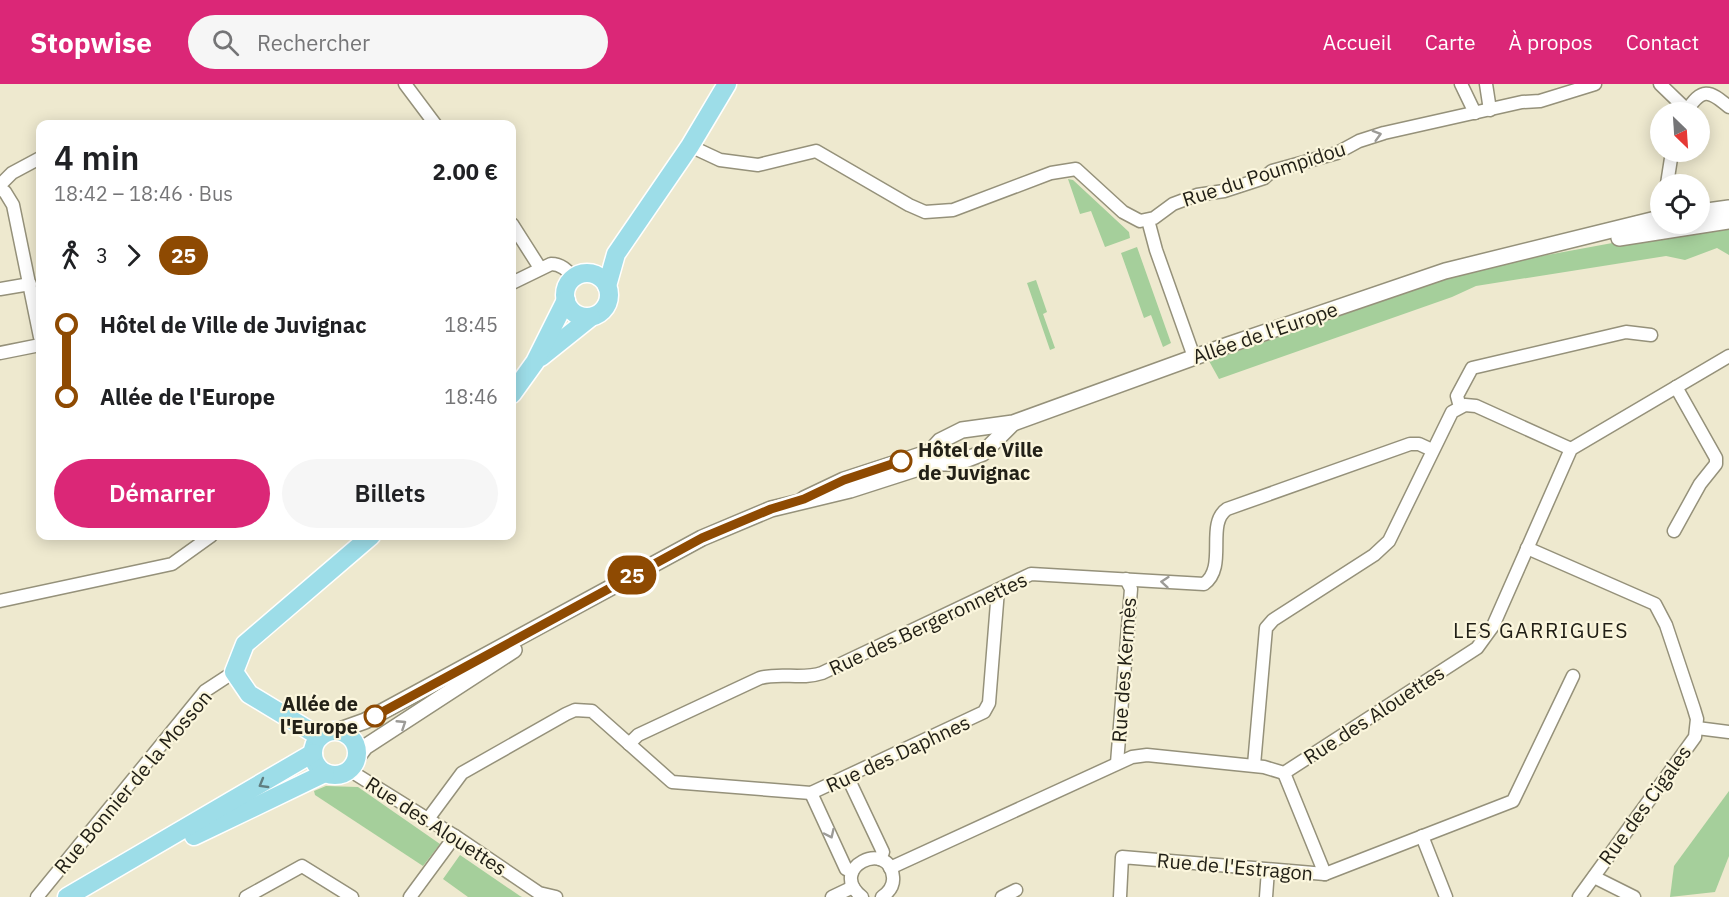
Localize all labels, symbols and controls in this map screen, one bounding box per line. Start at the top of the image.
search box [188,15,608,69]
text: Stopwise [30,24,152,61]
icon: search [209,26,242,59]
text: Rechercher [257,28,370,57]
text: Accueil [1323,28,1392,56]
text: Carte [1425,28,1476,56]
text: À propos [1509,28,1593,56]
text: Contact [1626,28,1699,56]
north arrow [1650,102,1710,162]
map controls [1650,102,1710,234]
one-way arrow [1371,130,1382,142]
street label: Rue du Poumpidou [1179,134,1349,213]
text: 4 min [54,136,139,179]
text: 2.00 € [433,157,498,186]
button: locate [1650,174,1710,234]
text: 18:42 – 18:46 · Bus [54,180,233,207]
icon: walk [54,239,87,272]
icon: forward [117,239,150,272]
text: 25 [171,241,196,269]
text: 3 [96,242,108,269]
street label: Allée de l'Europe [1189,295,1341,370]
text: Hôtel de Ville de Juvignac [100,310,367,339]
text: 18:45 [444,311,498,338]
text: Allée de l'Europe [100,382,275,411]
text: 18:46 [444,383,498,410]
place label: Hôtel de Ville de Juvignac [918,436,1043,486]
marker: Hôtel de Ville de Juvignac [890,450,912,472]
button: Démarrer [54,459,270,528]
button: Billets [282,459,498,528]
line badge: 25 [605,556,659,594]
text: 25 [619,561,645,589]
street label: Rue des Bergeronnettes [824,566,1031,681]
one-way arrow [1160,576,1169,589]
street label: Rue des Kermès [1105,596,1142,744]
district label: LES GARRIGUES [1453,616,1629,644]
street label: Rue des Alouettes [1298,659,1450,770]
street label: Rue Bonnier de la Mosson [48,684,218,879]
place label: Allée de l'Europe [280,690,358,740]
marker: Allée de l'Europe [364,705,386,727]
street label: Rue des Daphnes [821,708,974,799]
one-way arrow [396,719,406,731]
street label: Rue des Cigales [1592,739,1697,870]
street label: Rue des Alouettes [360,770,512,881]
one-way arrow [259,777,269,788]
one-way arrow [823,828,835,839]
street label: Rue de l'Estragon [1156,846,1314,887]

